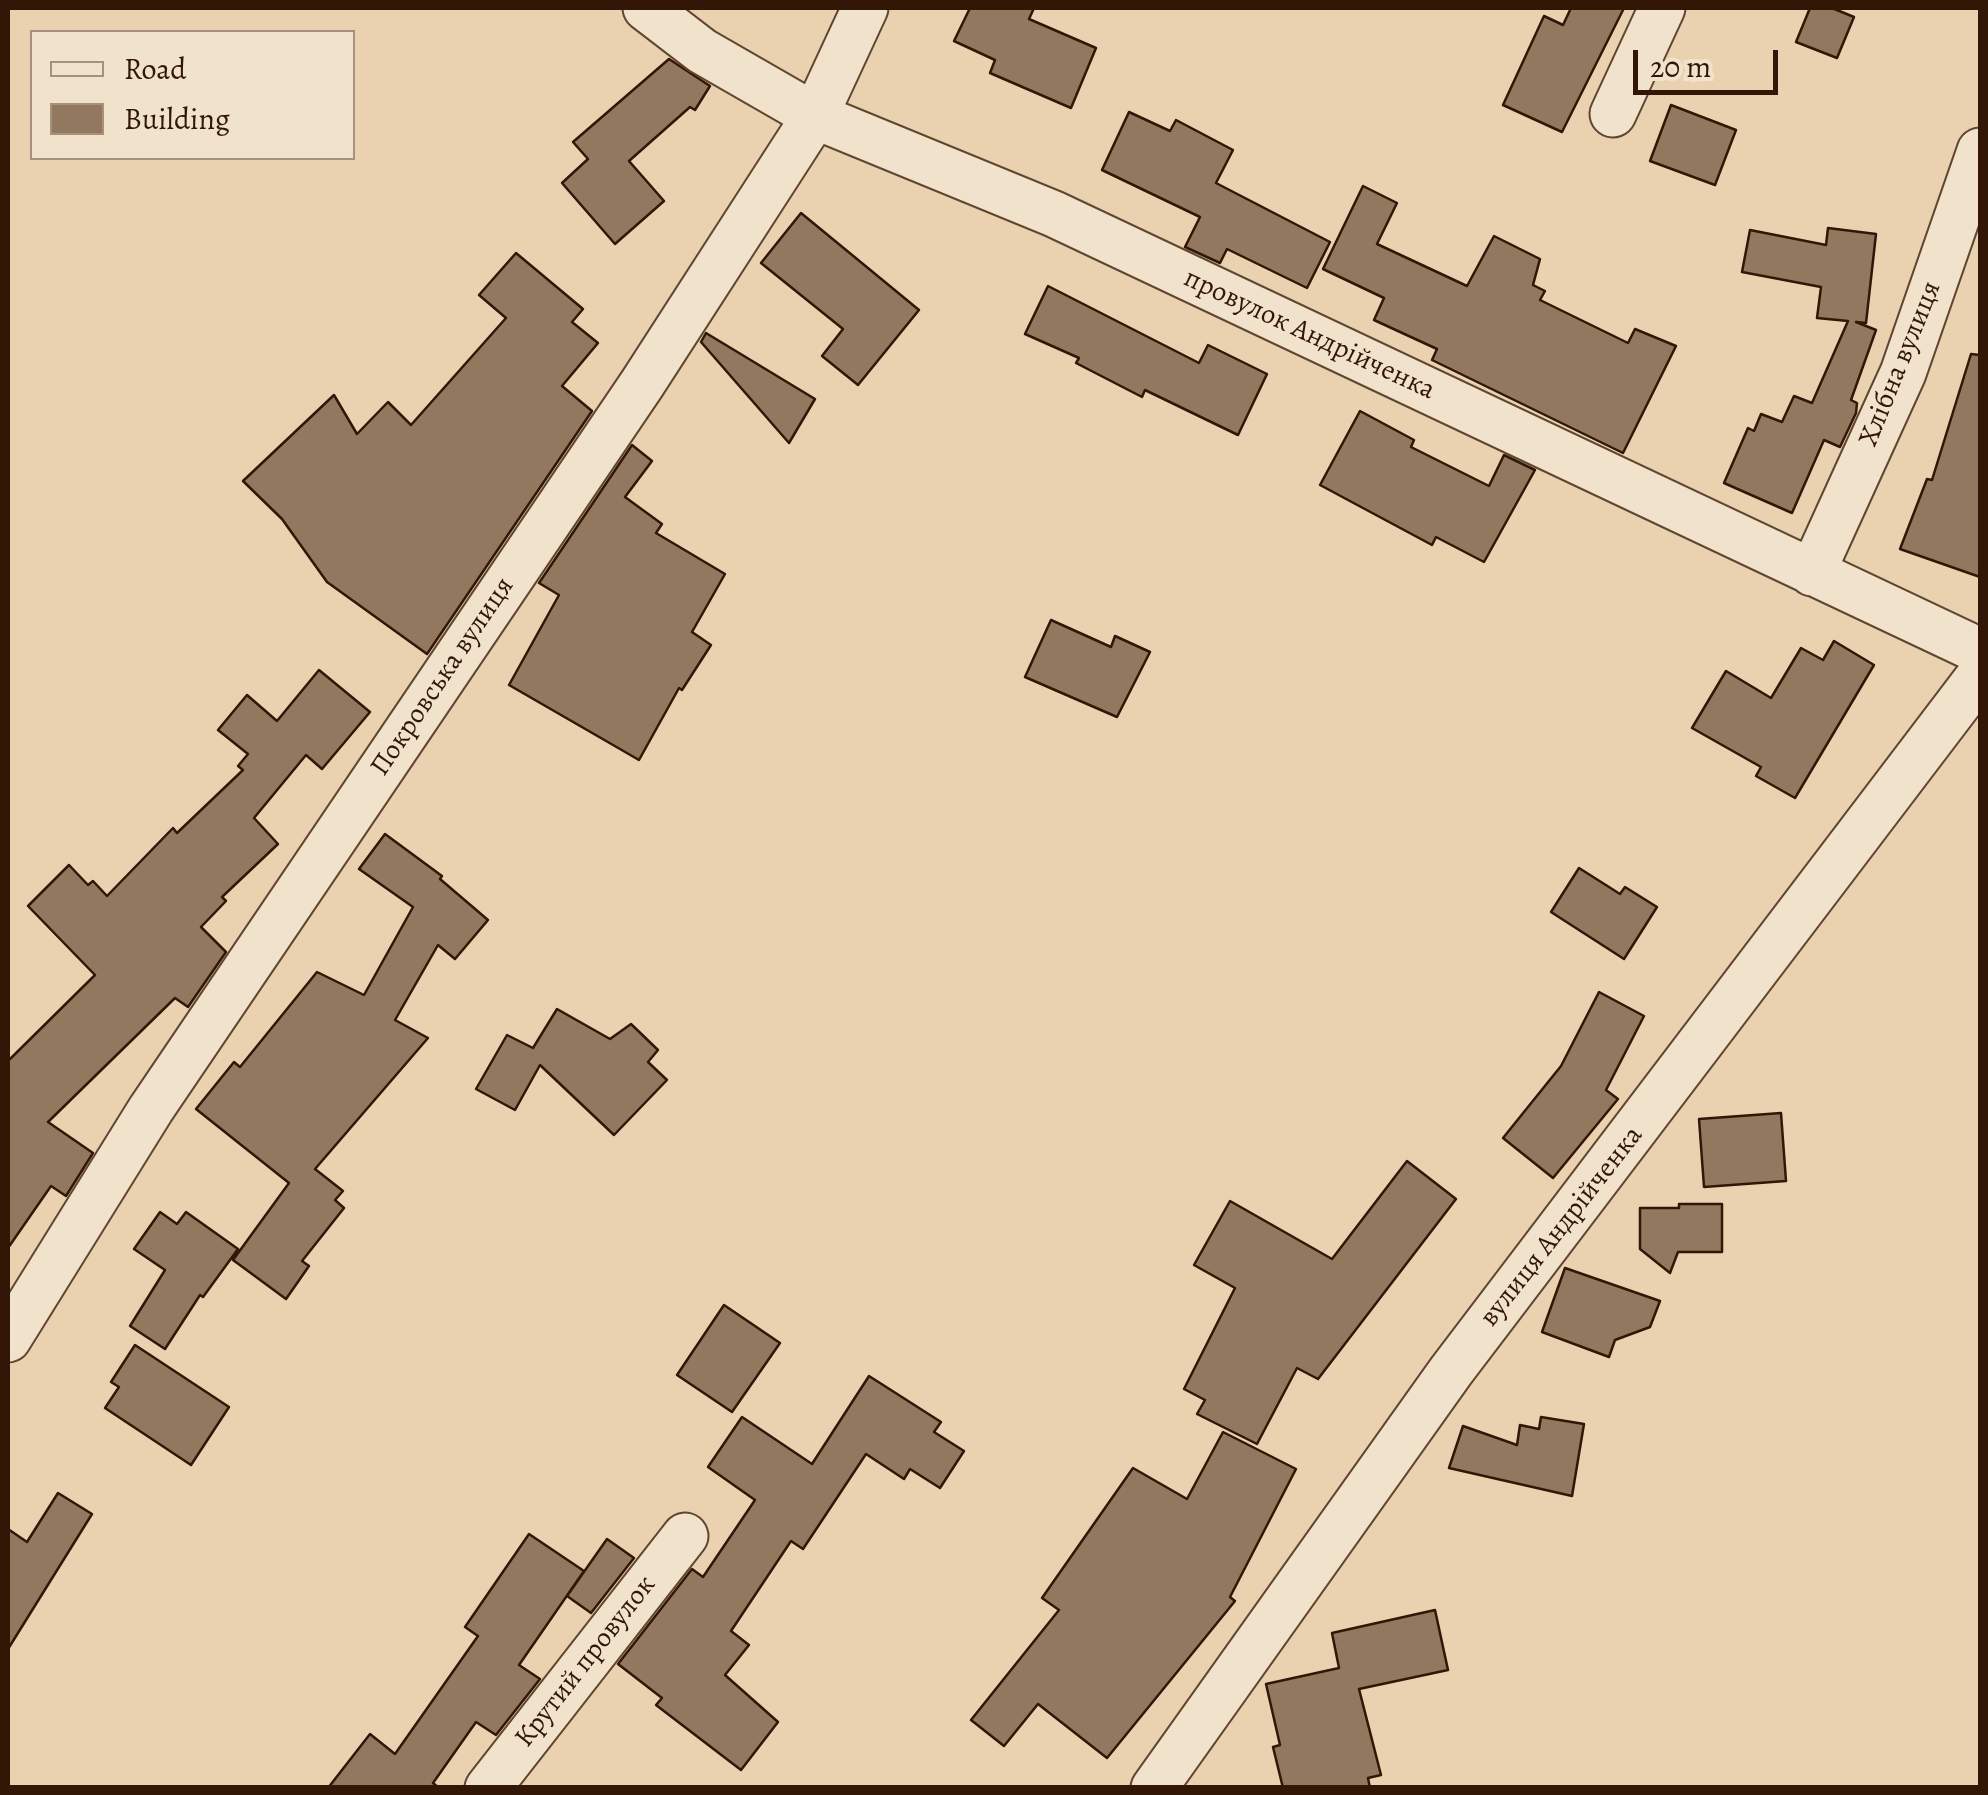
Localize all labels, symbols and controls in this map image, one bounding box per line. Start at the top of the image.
legend [30,30,355,160]
scale bar [1638,30,1783,92]
text: 20 m [1650,47,1711,87]
text: Road [124,49,186,89]
text: Building [124,99,230,139]
street label: провулок Андрійченка [1178,262,1440,408]
street label: Хлібна вулиця [1853,277,1949,451]
street label: Покровська вулиця [364,571,522,783]
street label: вулиця Андрійченка [1473,1120,1651,1334]
street label: Крутий провулок [509,1570,663,1754]

